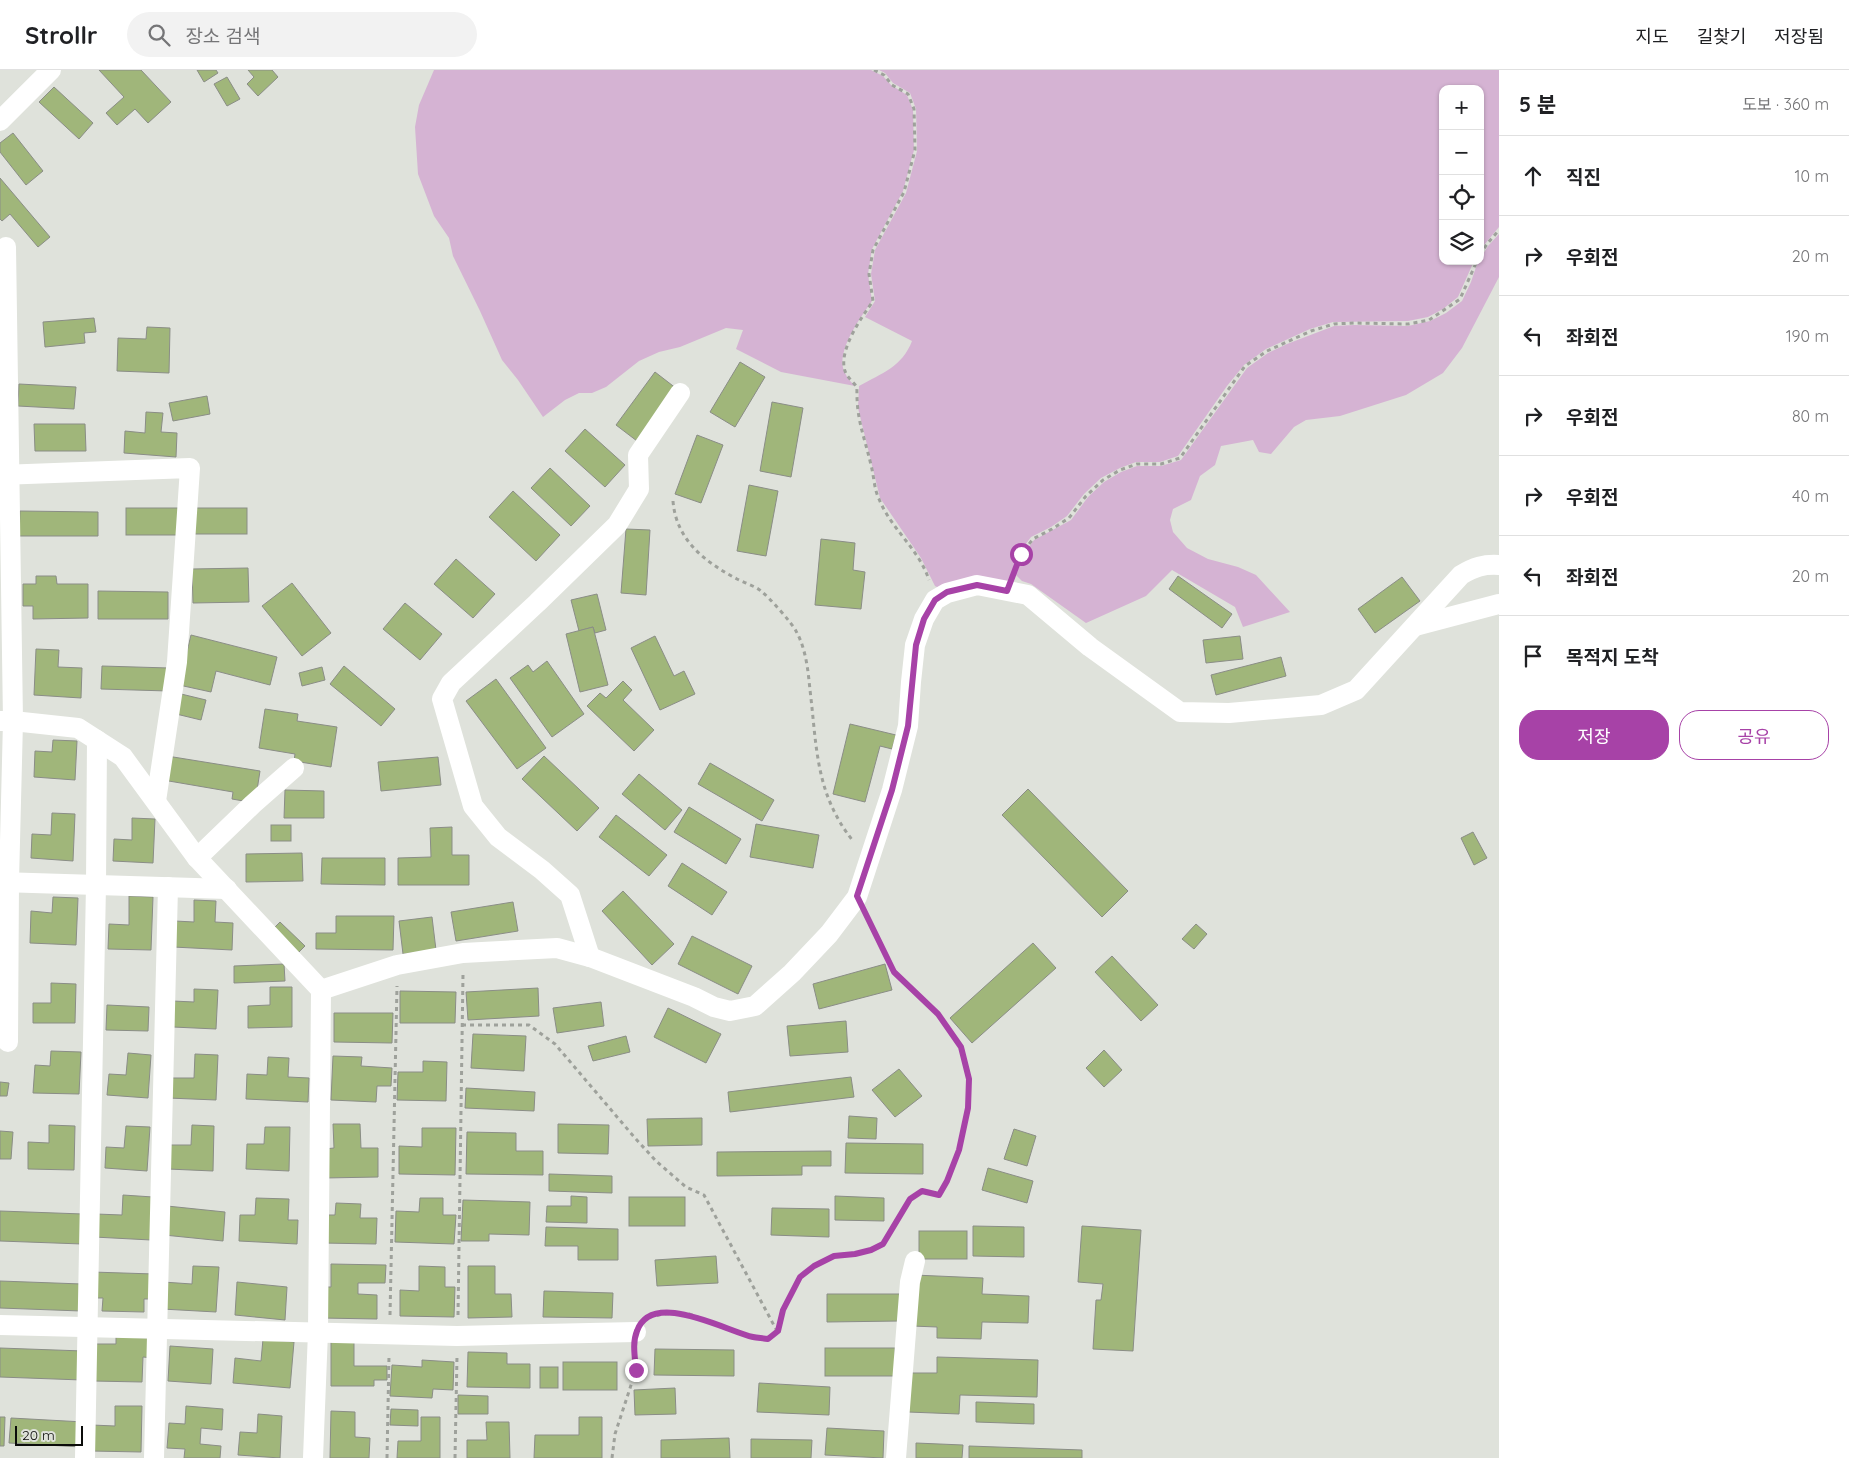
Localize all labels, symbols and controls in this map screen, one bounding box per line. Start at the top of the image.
search box [127,12,477,57]
text: Strollr [25,20,97,50]
icon: search [145,21,173,49]
text: 장소 검색 [185,24,261,48]
text: 지도 [1636,25,1669,48]
text: 길찾기 [1697,25,1746,48]
text: 저장됨 [1774,25,1824,48]
map controls [1439,85,1484,265]
button: + [1439,85,1484,130]
text: 5 분 [1519,91,1556,117]
text: 도보 · 360 m [1742,94,1829,114]
button: − [1439,130,1484,175]
icon: ahead [1519,162,1547,190]
text: 직진 [1566,165,1601,189]
text: 10 m [1795,166,1829,186]
button: locate [1439,175,1484,220]
button: layers [1439,220,1484,265]
icon: right [1519,242,1547,270]
text: 우회전 [1566,245,1618,269]
text: 20 m [1792,246,1829,266]
icon: left [1519,322,1547,350]
text: 좌회전 [1566,325,1618,349]
text: 190 m [1786,326,1829,346]
icon: right [1519,402,1547,430]
text: 우회전 [1566,405,1618,429]
text: 80 m [1792,406,1829,426]
icon: right [1519,482,1547,510]
text: 우회전 [1566,485,1618,509]
text: 40 m [1792,486,1829,506]
route start [1010,543,1033,566]
icon: left [1519,562,1547,590]
text: 좌회전 [1566,565,1618,589]
text: 20 m [1792,566,1829,586]
icon: arrive [1519,642,1547,670]
text: 목적지 도착 [1566,645,1659,669]
button: 저장 [1519,710,1669,760]
button: 공유 [1679,710,1829,760]
route end [625,1359,648,1382]
scale bar [15,1423,82,1446]
text: 20 m [22,1426,55,1444]

